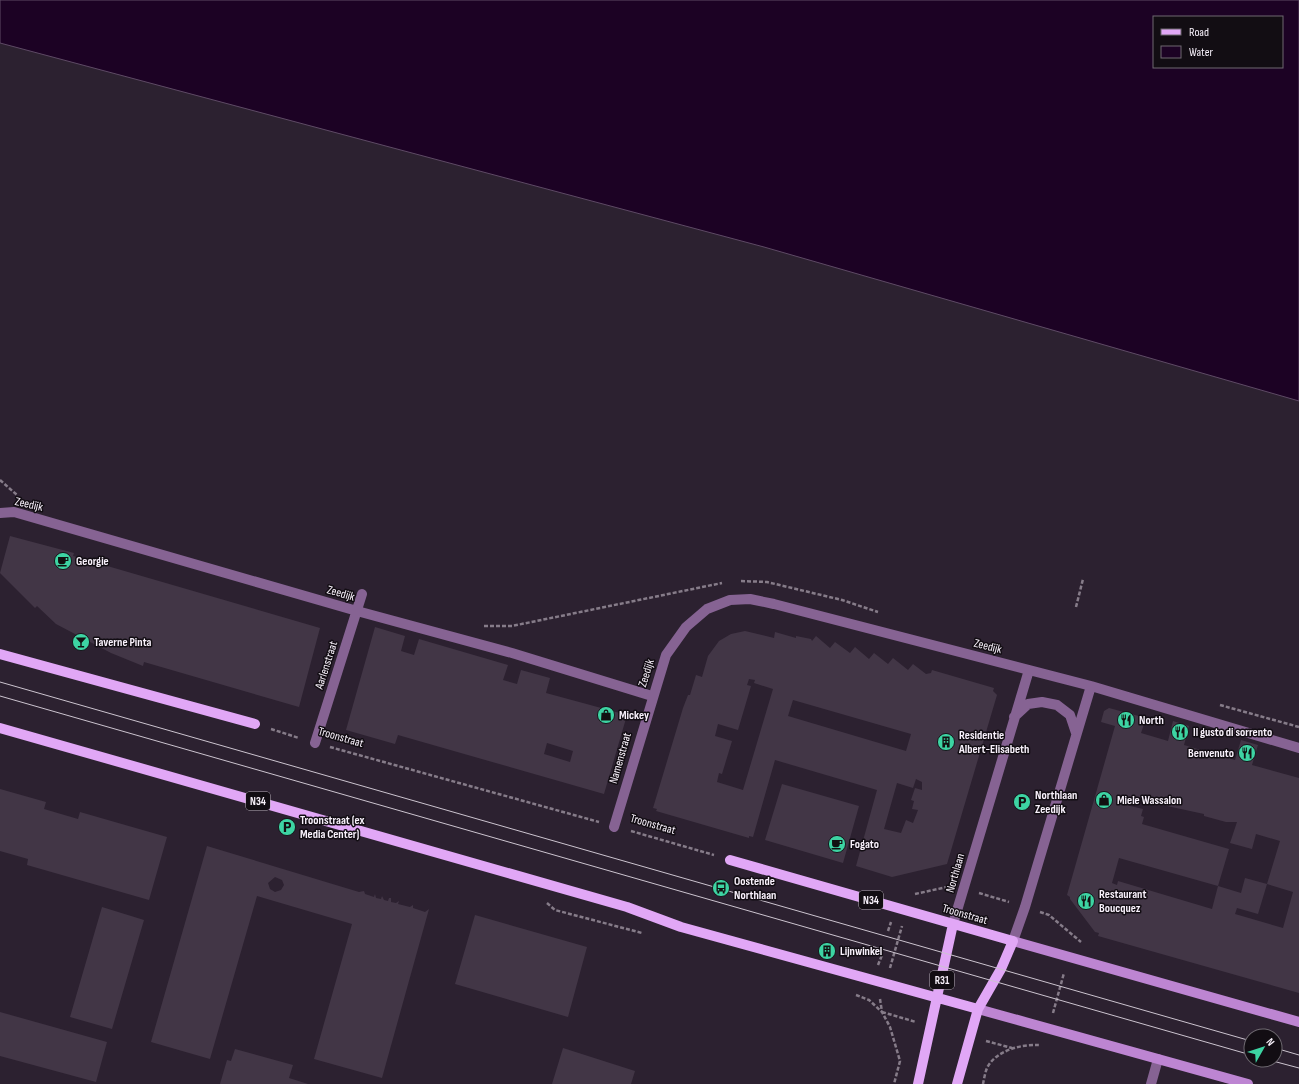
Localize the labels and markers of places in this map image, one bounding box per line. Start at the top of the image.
cafe icon: Georgie [53,551,73,571]
place label: Georgie [76,554,109,569]
bar icon: Taverne Pinta [71,632,91,652]
place label: Taverne Pinta [94,635,152,650]
shop icon: Mickey [596,705,616,725]
place label: Mickey [619,708,649,723]
restaurant icon: North [1116,710,1136,730]
place label: North [1139,713,1164,728]
restaurant icon: Il gusto di sorrento [1170,722,1190,742]
place label: Il gusto di sorrento [1193,725,1272,740]
place label: Residentie Albert-Elisabeth [958,728,1029,757]
building icon: Residentie Albert-Elisabeth [936,732,956,752]
restaurant icon: Benvenuto [1237,743,1257,763]
place label: Benvenuto [1188,746,1234,761]
place label: Northlaan Zeedijk [1035,788,1077,817]
shop icon: Miele Wassalon [1094,790,1114,810]
parking icon: Northlaan Zeedijk [1012,792,1032,812]
place label: Miele Wassalon [1117,793,1182,808]
place label: Troonstraat (ex Media Center) [300,813,364,842]
parking icon: Troonstraat (ex Media Center) [277,817,297,837]
cafe icon: Fogato [827,834,847,854]
place label: Fogato [850,837,879,852]
place label: Oostende Northlaan [734,874,776,903]
bus stop icon: Oostende Northlaan [711,878,731,898]
place label: Restaurant Boucquez [1099,887,1146,916]
restaurant icon: Restaurant Boucquez [1076,891,1096,911]
building icon: Lijnwinkel [817,941,837,961]
place label: Lijnwinkel [840,944,882,959]

